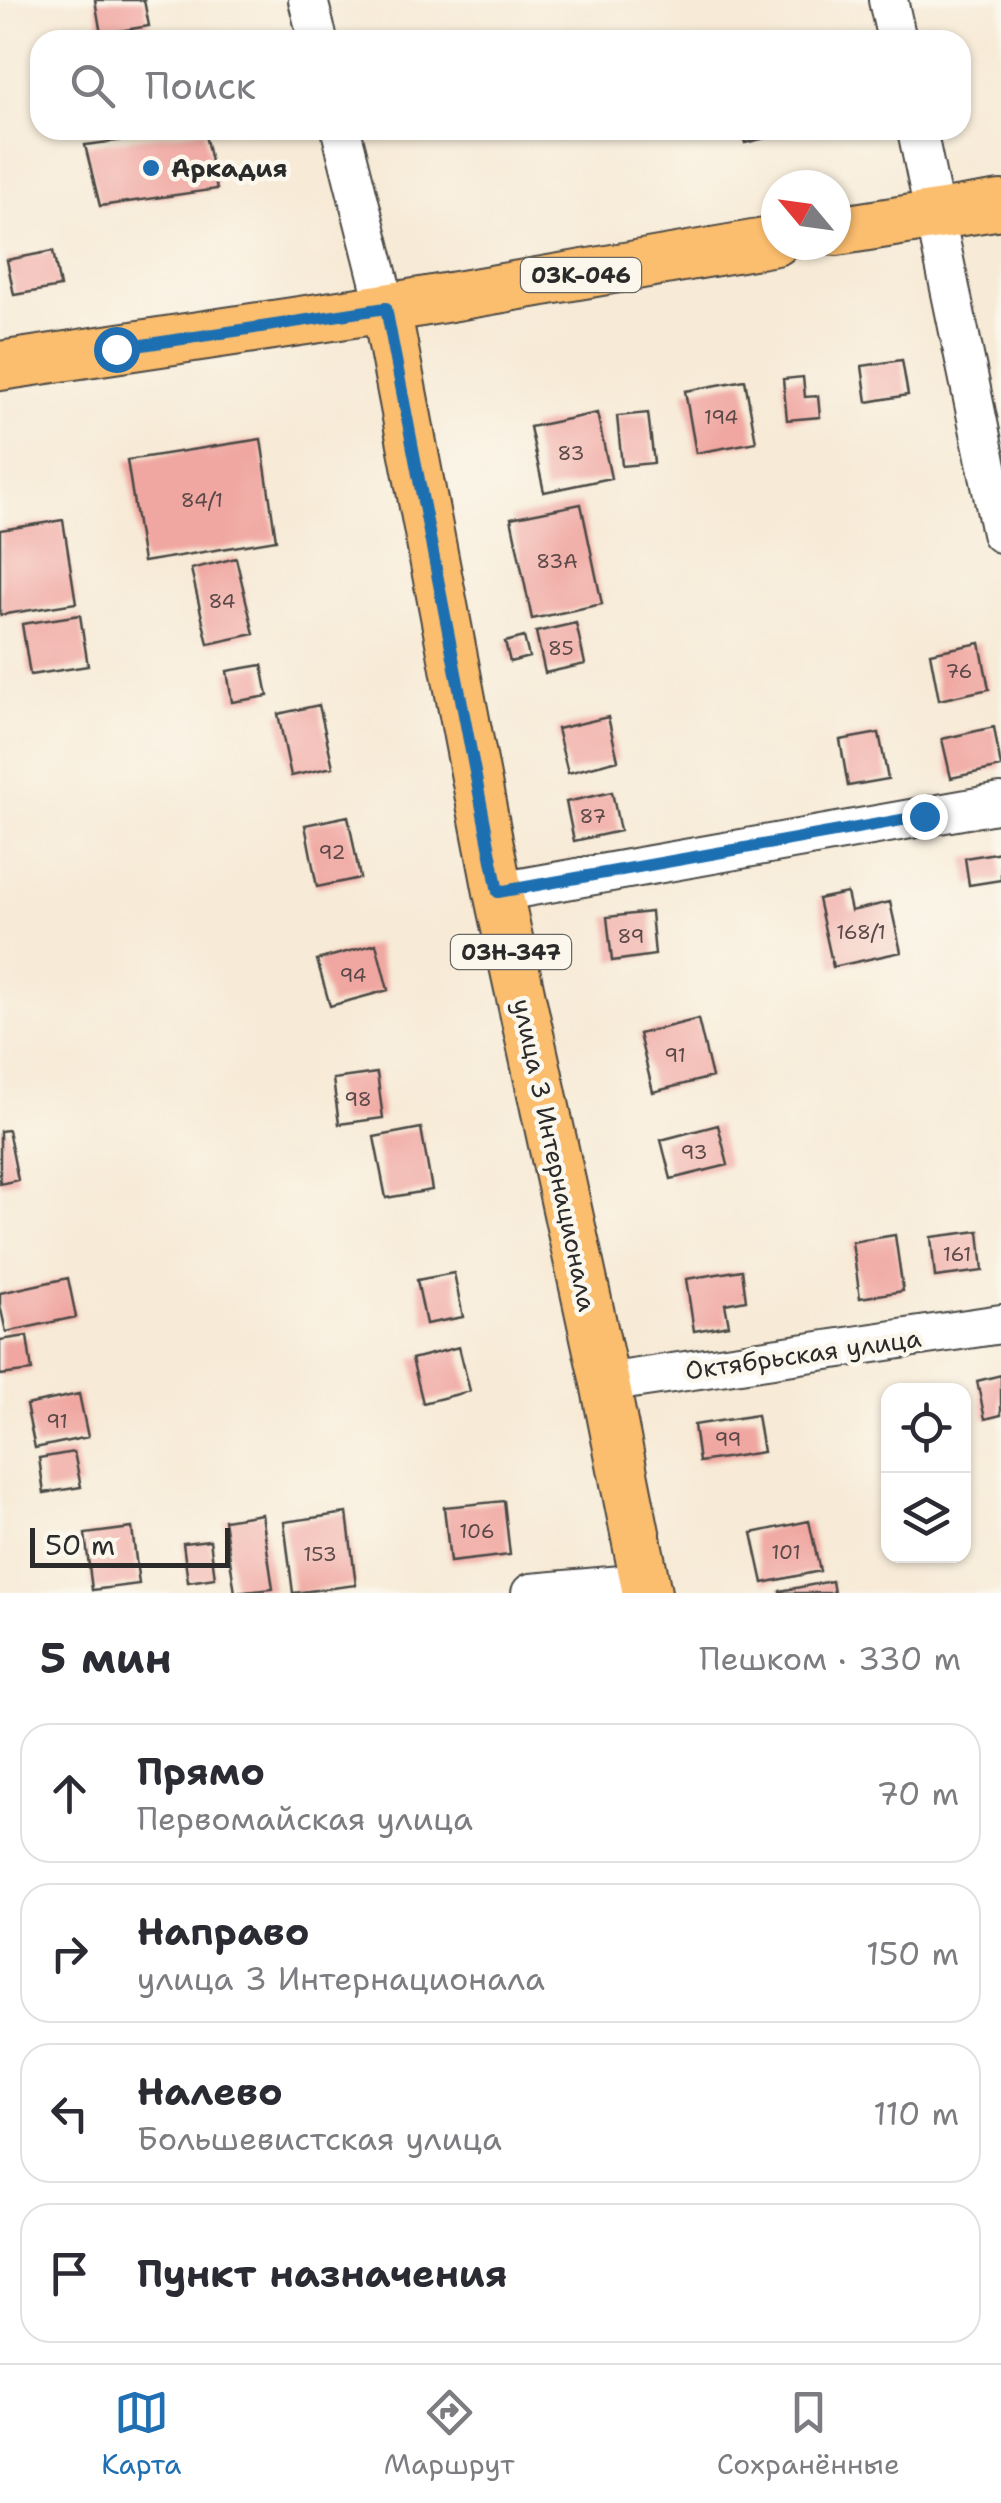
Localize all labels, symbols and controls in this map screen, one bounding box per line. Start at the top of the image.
search box [30,30,971,140]
icon: search [65,58,120,113]
text: Поиск [145,60,256,111]
place label: Аркадия [171,151,287,185]
marker: Аркадия [140,157,162,179]
north arrow [761,170,851,260]
road number: 03К-046 [521,258,641,292]
route start [94,327,140,373]
house number: 194 [704,404,738,430]
house number: 83 [558,440,584,466]
house number: 84/1 [181,487,223,513]
house number: 83А [536,548,578,574]
house number: 84 [208,588,236,614]
house number: 85 [548,635,574,661]
house number: 76 [945,658,973,684]
route end [902,794,948,840]
house number: 87 [580,803,606,829]
house number: 92 [319,839,346,865]
house number: 168/1 [836,919,886,945]
house number: 89 [618,923,645,949]
road number: 03Н-347 [451,935,571,969]
house number: 94 [339,962,367,988]
street label: улица 3 Интернационала [505,996,605,1315]
house number: 91 [664,1042,686,1068]
house number: 98 [344,1086,372,1112]
house number: 93 [680,1139,708,1165]
house number: 161 [943,1241,971,1267]
street label: Октябрьская улица [683,1321,924,1387]
map controls [881,1383,971,1563]
button: locate [881,1383,971,1473]
house number: 91 [46,1408,68,1434]
house number: 99 [714,1426,742,1452]
button: layers [881,1473,971,1563]
house number: 106 [459,1518,495,1544]
scale bar [30,1523,230,1568]
text: 50 m [45,1526,115,1564]
house number: 101 [771,1539,801,1565]
house number: 153 [303,1541,337,1567]
text: 5 мин [40,1630,172,1686]
text: Пешком · 330 m [699,1637,961,1680]
text: Прямо [137,1746,265,1797]
icon: ahead [42,1766,97,1821]
text: 70 m [876,1772,959,1815]
text: Первомайская улица [137,1797,473,1840]
text: Направо [137,1906,310,1957]
icon: right [42,1926,97,1981]
text: 150 m [866,1932,959,1975]
text: улица 3 Интернационала [137,1957,545,2000]
text: Налево [137,2066,283,2117]
icon: left [42,2086,97,2141]
text: 110 m [873,2092,959,2135]
text: Большевистская улица [137,2117,502,2160]
icon: arrive [42,2246,97,2301]
text: Пункт назначения [137,2248,507,2299]
tab: Карта [101,2385,181,2483]
tab: Маршрут [384,2385,514,2483]
tab: Сохранённые [717,2385,900,2483]

